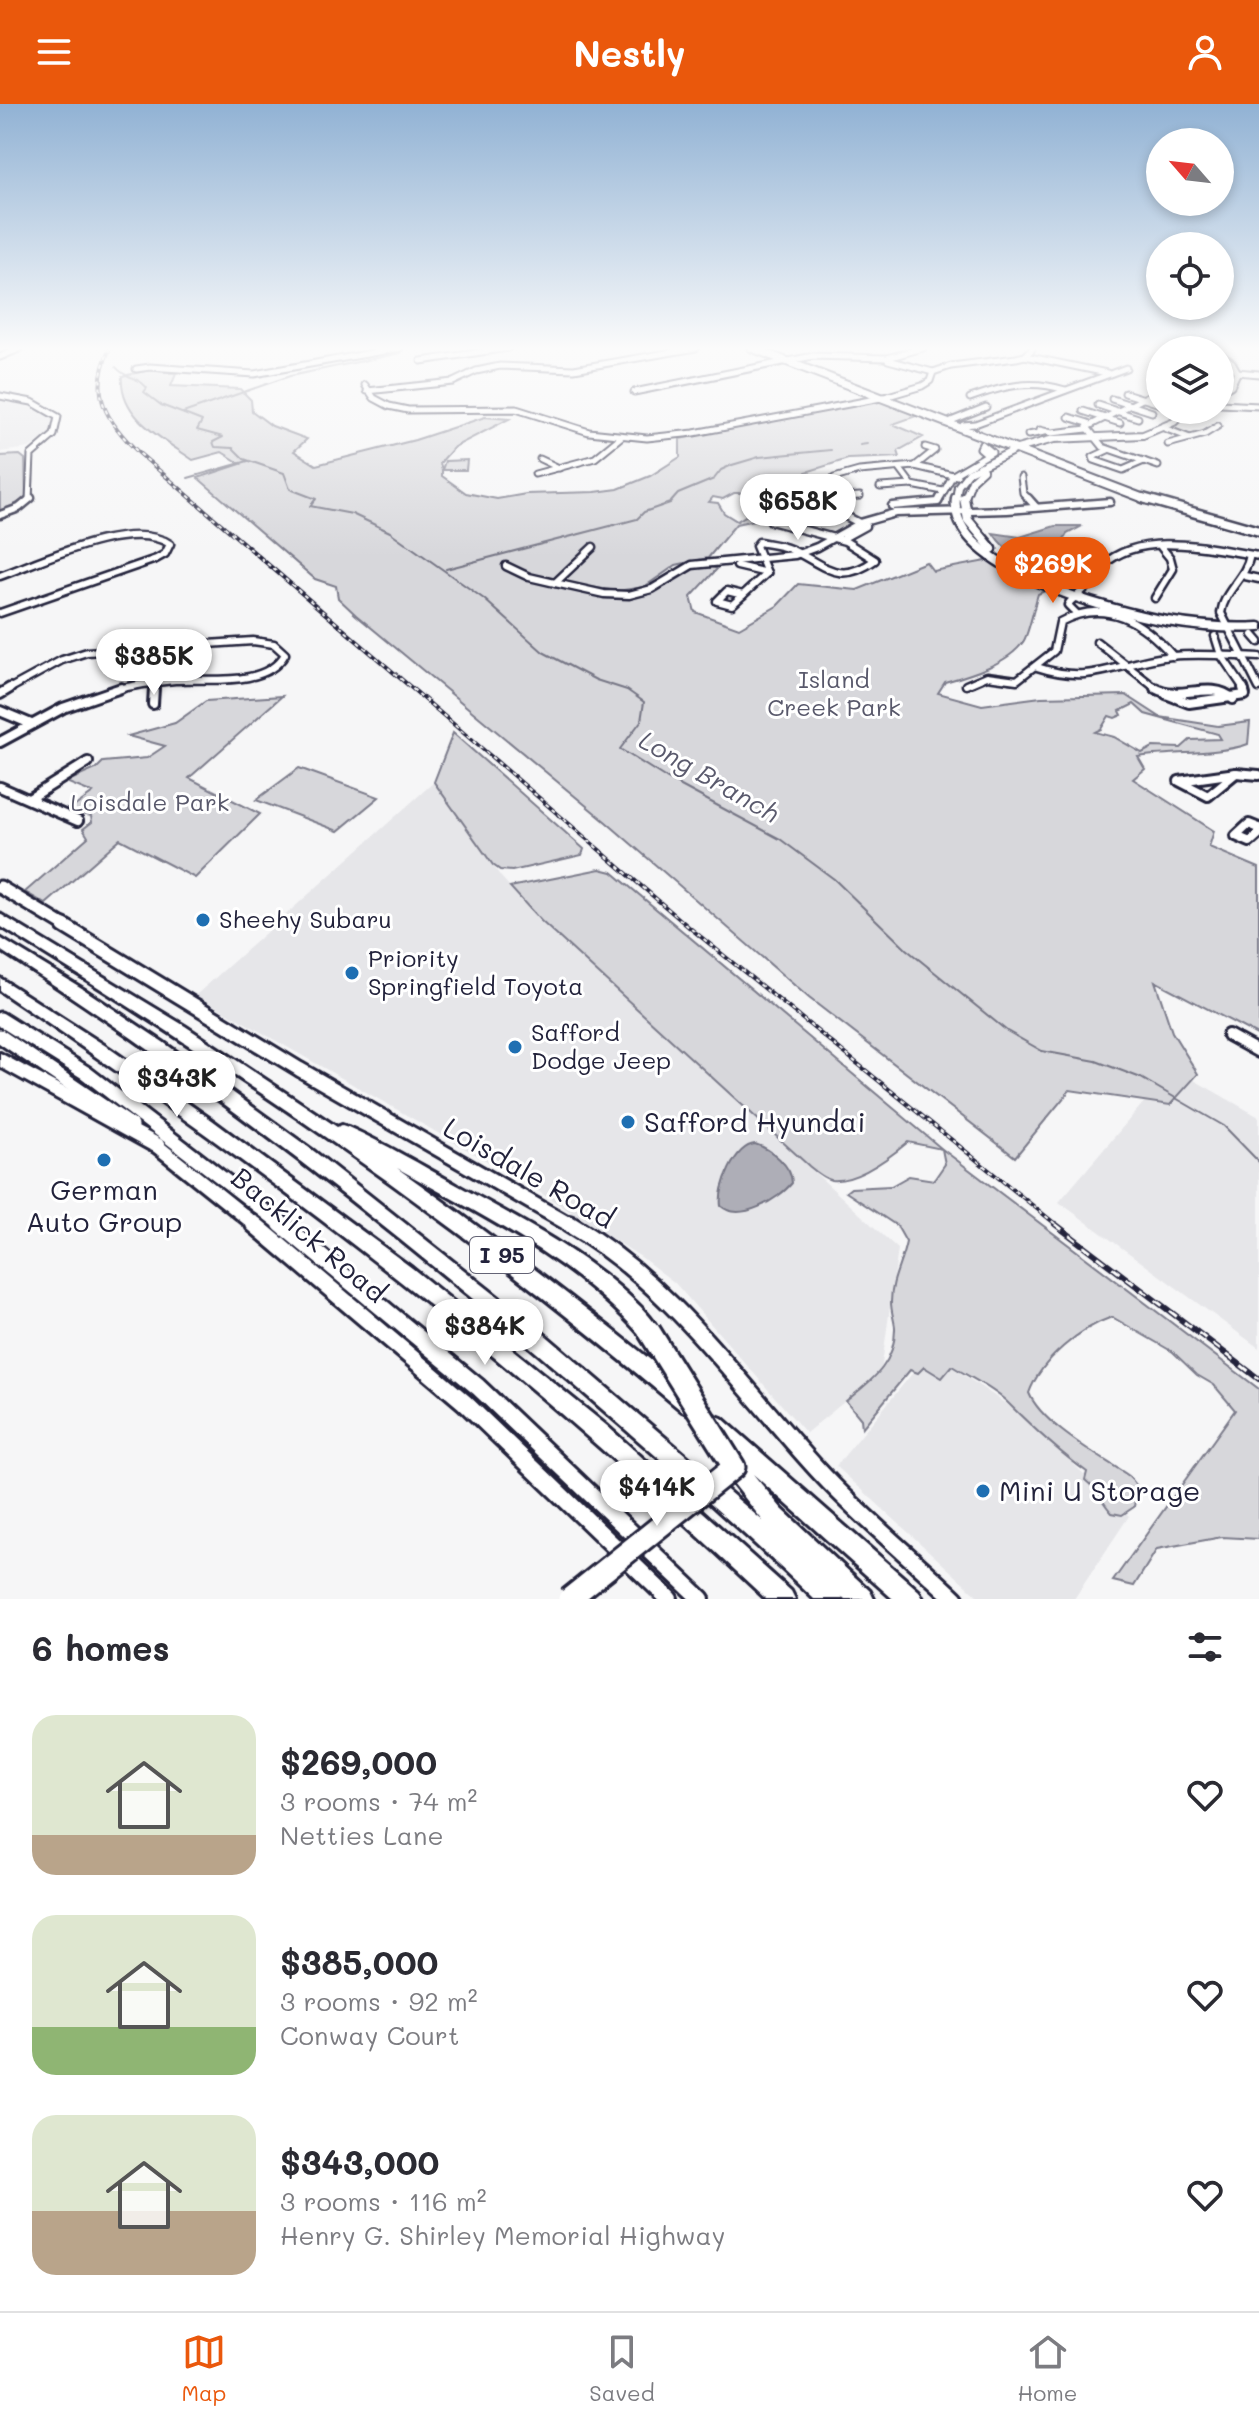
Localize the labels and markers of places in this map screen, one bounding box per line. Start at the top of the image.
pin: $658K [742,474,854,542]
pin: $269K [997,537,1109,605]
pin: $385K [98,629,210,697]
place label: Sheehy Subaru [219,903,392,934]
marker: Sheehy Subaru [194,911,212,929]
place label: Priority Springfield Toyota [368,942,583,1001]
marker: Priority Springfield Toyota [343,964,361,982]
place label: Safford Dodge Jeep [531,1016,671,1075]
marker: Safford Dodge Jeep [506,1038,524,1056]
pin: $343K [121,1051,233,1119]
place label: Safford Hyundai [644,1103,866,1139]
marker: Safford Hyundai [619,1113,637,1131]
marker: German Auto Group [95,1151,113,1169]
place label: German Auto Group [26,1171,182,1239]
pin: $384K [429,1299,541,1367]
pin: $414K [601,1460,713,1528]
place label: Mini U Storage [999,1472,1200,1508]
marker: Mini U Storage [974,1482,992,1500]

